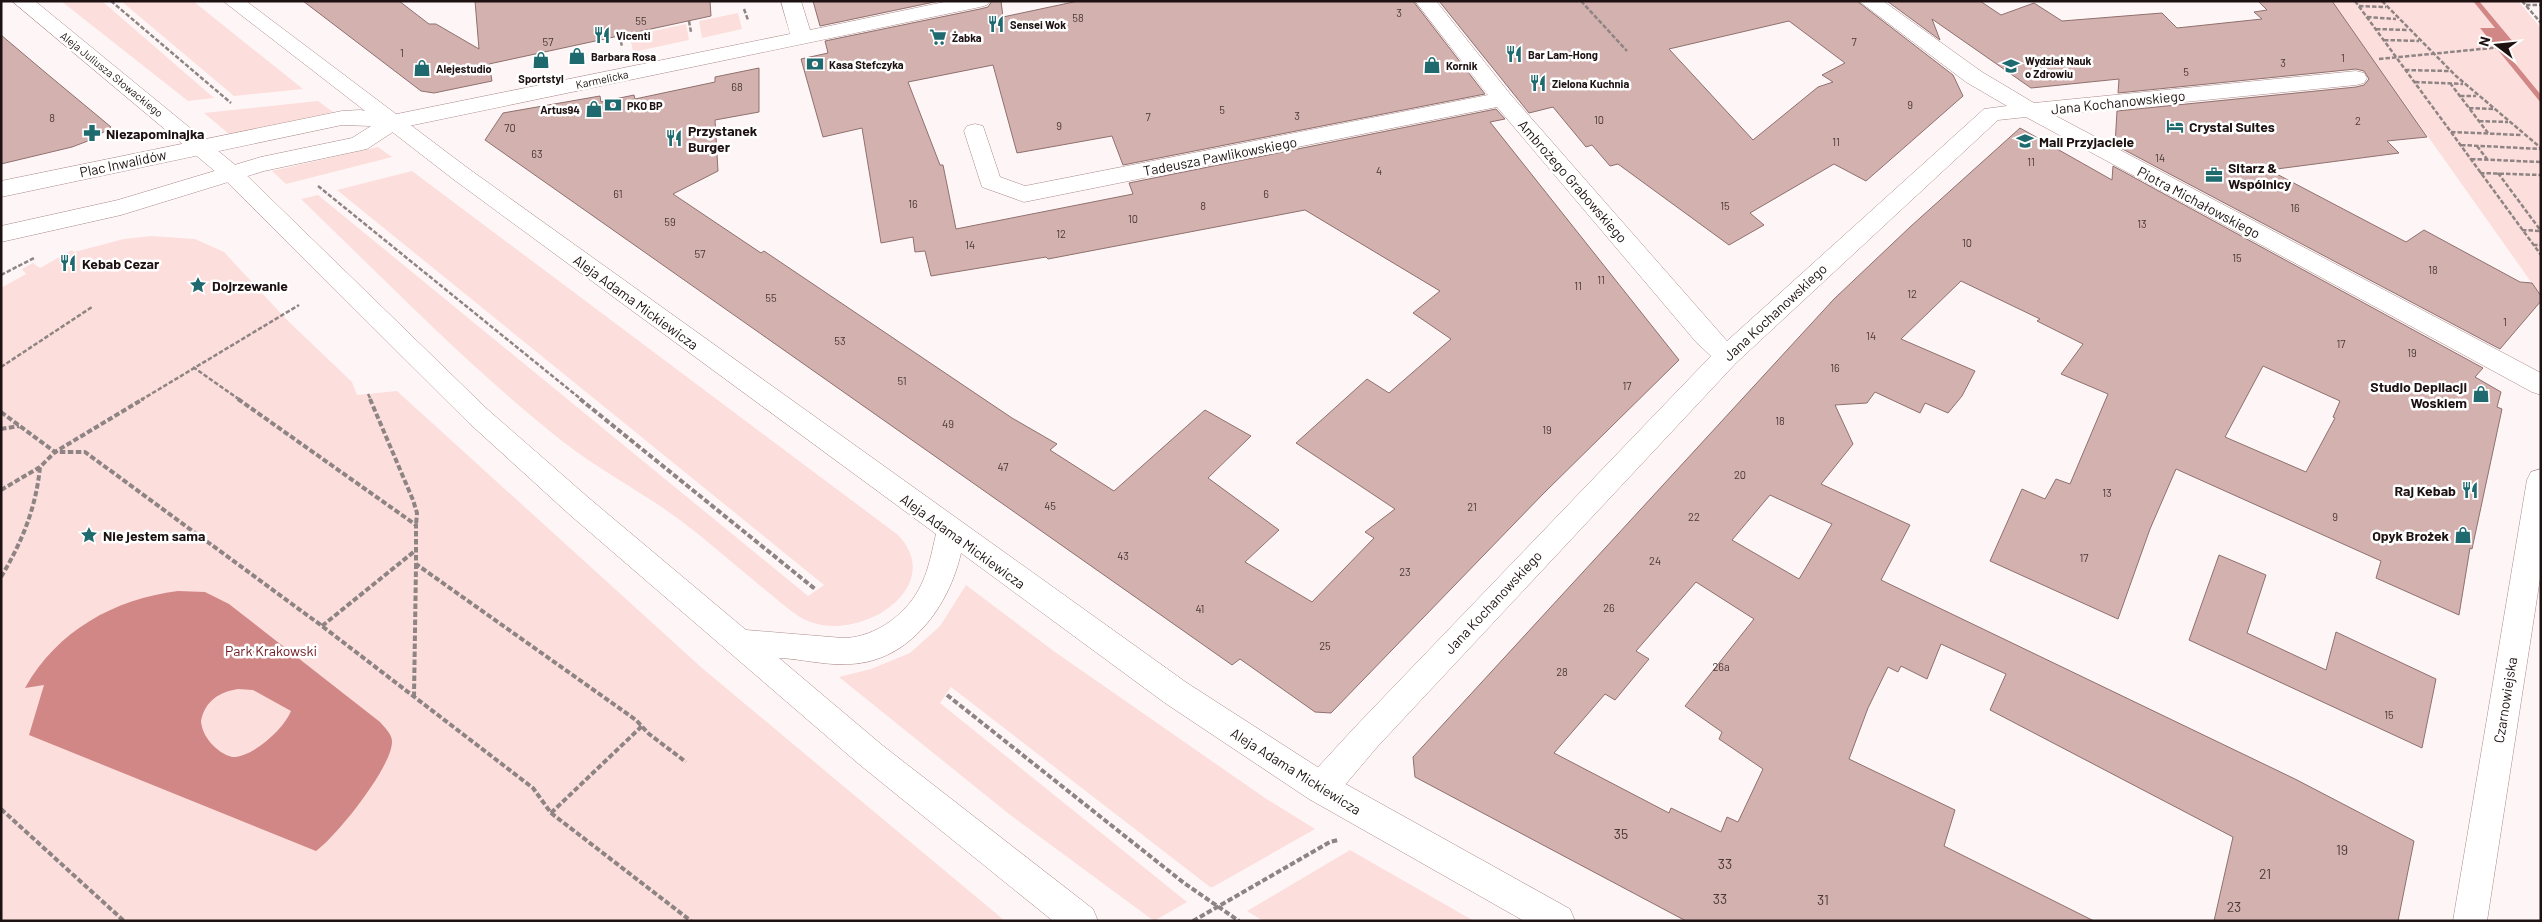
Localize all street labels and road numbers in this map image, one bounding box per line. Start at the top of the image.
street label: Aleja Juliusza Słowackiego [58,29,166,119]
street label: Karmelicka [575,67,629,91]
street label: Jana Kochanowskiego [2050,86,2186,118]
street label: Ambrożego Grabowskiego [1515,116,1631,246]
street label: Tadeusza Pawlikowskiego [1142,133,1298,179]
street label: Plac Inwalidów [78,145,168,181]
street label: Piotra Michałowskiego [2135,162,2263,242]
street label: Aleja Adama Mickiewicza [570,251,702,353]
street label: Jana Kochanowskiego [1720,260,1830,364]
street label: Aleja Adama Mickiewicza [897,490,1029,592]
street label: Jana Kochanowskiego [1441,547,1545,657]
street label: Czarnowiejska [2490,656,2520,744]
street label: Aleja Adama Mickiewicza [1228,724,1364,818]

